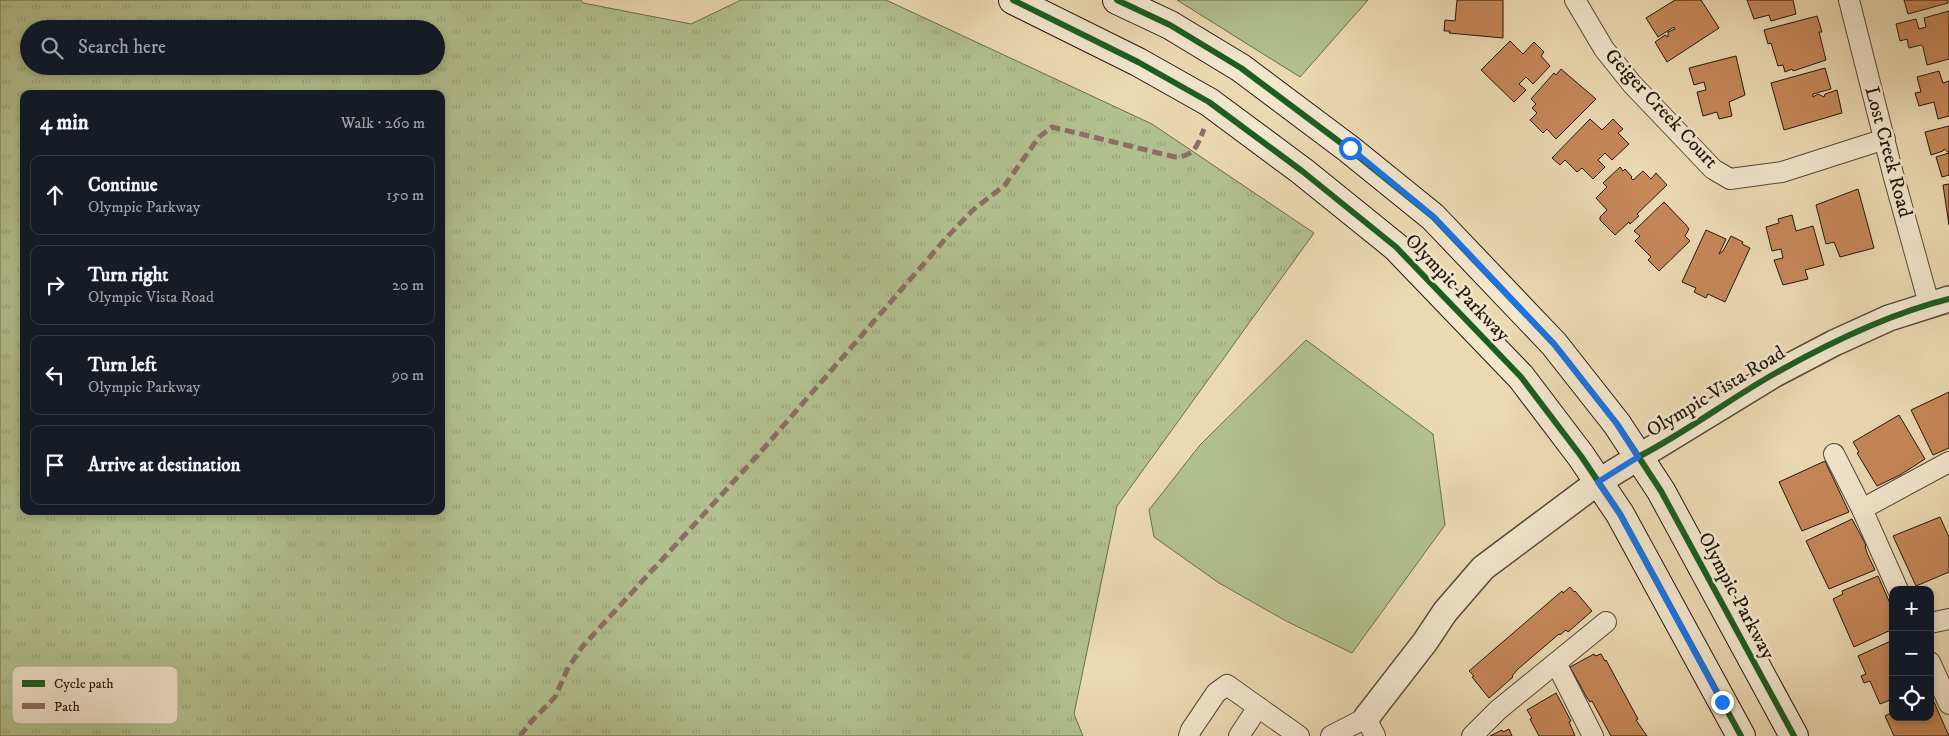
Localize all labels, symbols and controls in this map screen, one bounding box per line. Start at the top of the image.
search box [20,20,445,75]
icon: search [38,34,66,62]
text: Search here [78,36,166,59]
street label: Geiger Creek Court [1599,44,1723,174]
street label: Lost Creek Road [1859,84,1917,220]
text: 4 min [40,110,89,136]
text: Walk · 260 m [341,113,425,133]
route start [1339,137,1362,160]
text: Continue [88,174,158,197]
icon: ahead [41,181,69,209]
text: 150 m [386,185,424,205]
text: Olympic Parkway [88,197,200,217]
street label: Olympic Parkway [1399,229,1515,348]
text: Turn right [88,264,168,287]
icon: right [41,271,69,299]
text: 20 m [392,275,424,295]
text: Olympic Vista Road [88,287,214,307]
street label: Olympic Vista Road [1642,341,1790,443]
text: Turn left [88,354,157,377]
icon: left [41,361,69,389]
text: 90 m [392,365,424,385]
text: Olympic Parkway [88,377,200,397]
icon: arrive [41,451,69,479]
text: Arrive at destination [88,454,240,477]
street label: Olympic Parkway [1692,528,1780,664]
map controls [1889,586,1934,721]
button: + [1889,586,1934,631]
button: − [1889,631,1934,676]
legend [12,666,178,724]
text: Cycle path [54,675,114,693]
button: locate [1889,676,1934,721]
route end [1711,691,1734,714]
text: Path [54,698,81,716]

